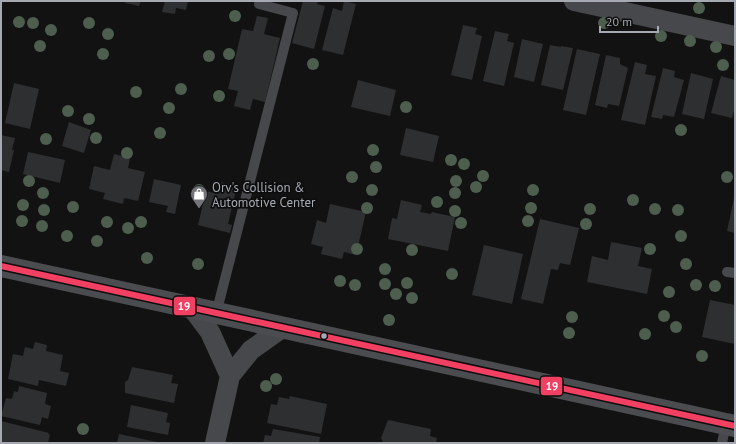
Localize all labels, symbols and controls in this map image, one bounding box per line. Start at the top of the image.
scale bar [600,8,658,34]
text: 20 m [606,14,632,29]
place label: Orv's Collision & Automotive Center [212,179,316,211]
shop icon: Orv's Collision & Automotive Center [189,184,209,209]
line badge: 19 [173,296,196,316]
text: 19 [178,299,190,313]
unlabelled marker [319,331,329,341]
line badge: 19 [540,376,563,396]
text: 19 [546,379,558,393]

